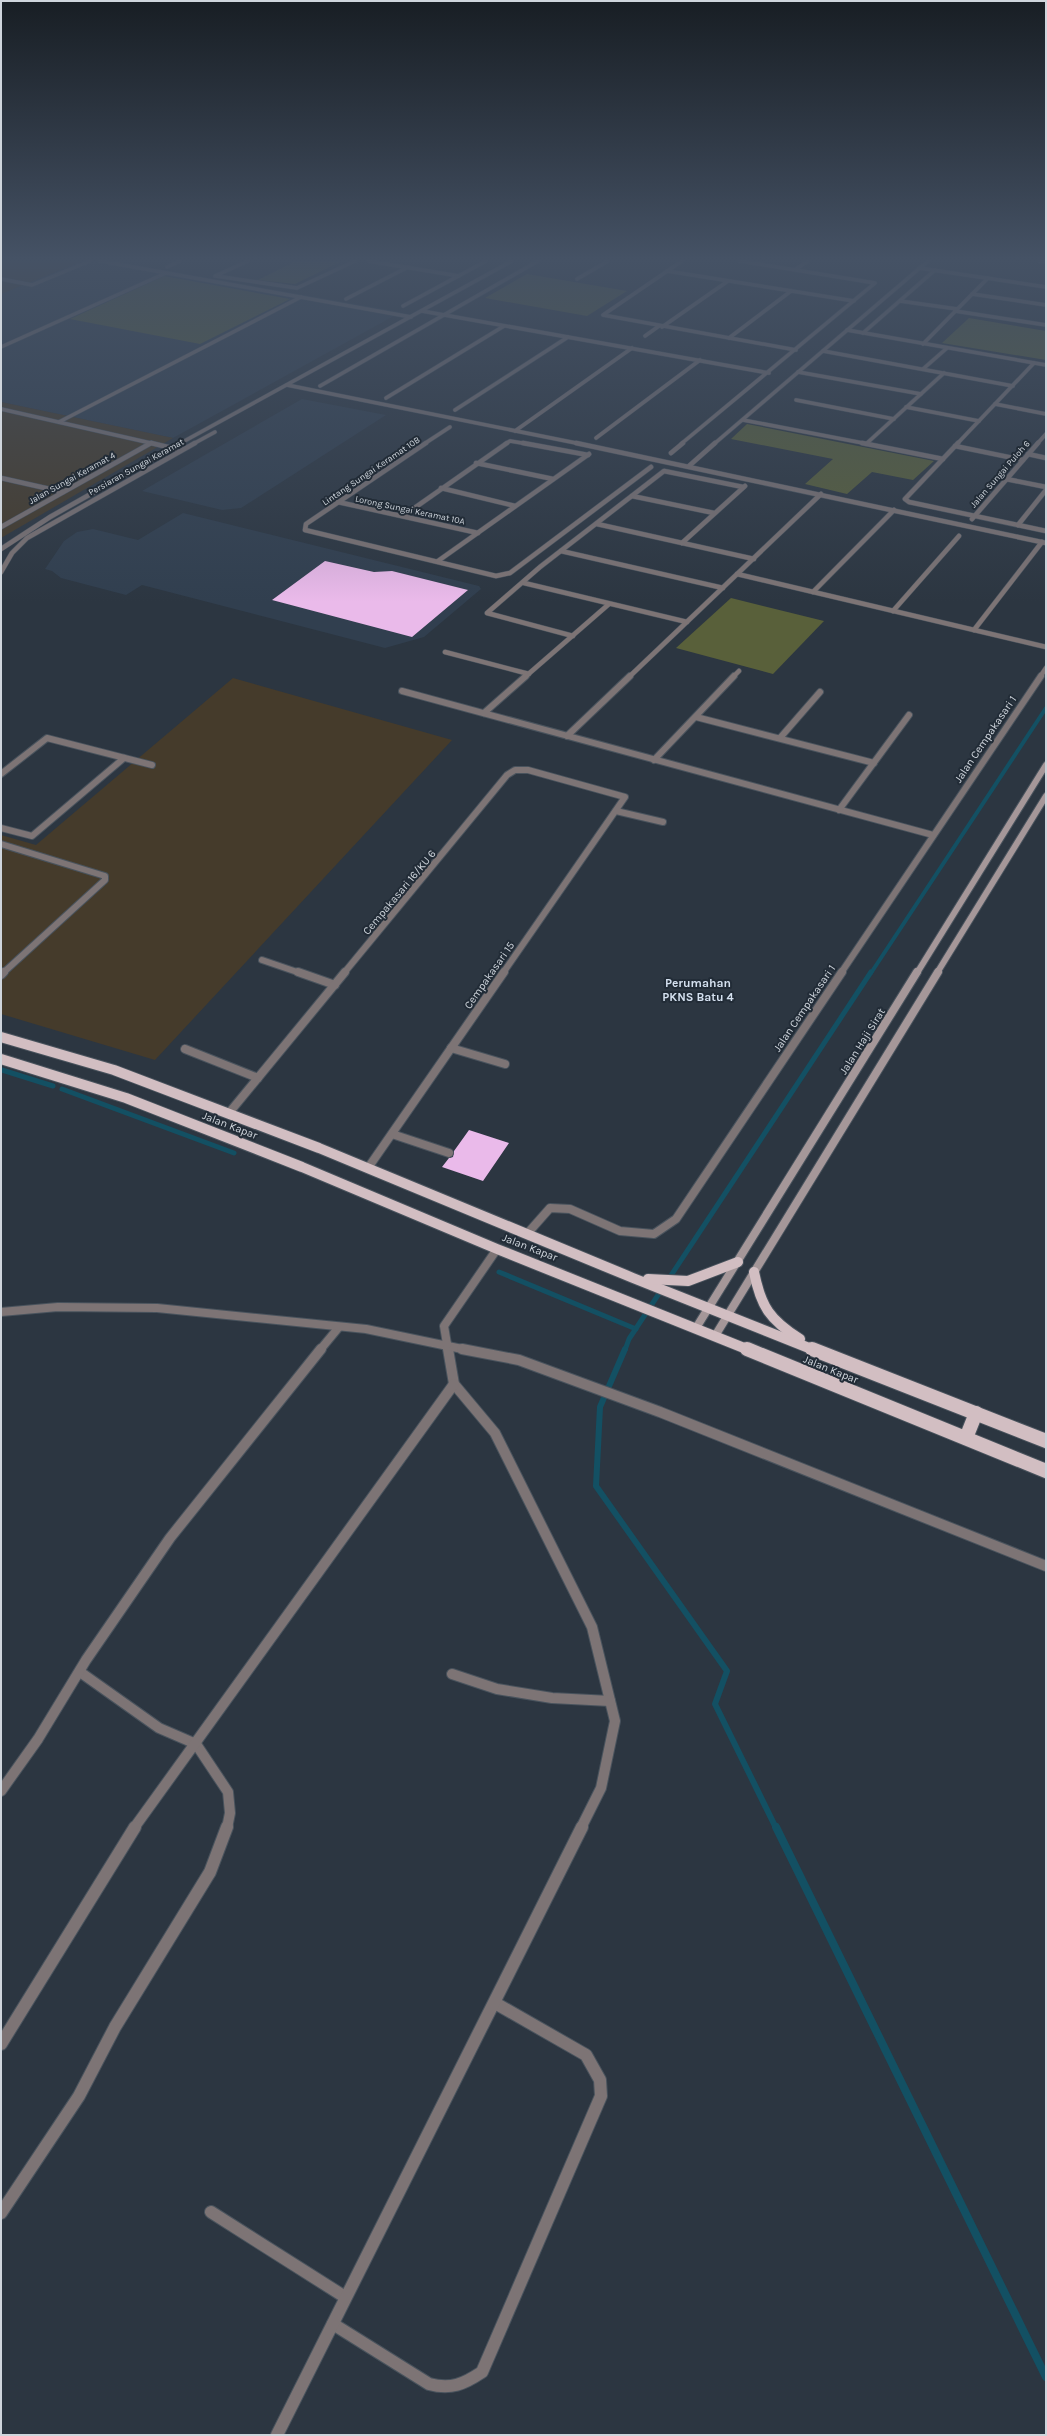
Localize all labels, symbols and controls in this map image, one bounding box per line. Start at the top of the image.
street label: Lintang Sungai Keramat 10B [320,435,422,507]
street label: Persiaran Sungai Keramat [87,436,186,497]
street label: Jalan Sungai Puloh 6 [968,438,1032,510]
street label: Jalan Sungai Keramat 4 [27,450,117,506]
street label: Lorong Sungai Keramat 10A [354,493,466,527]
street label: Jalan Cempakasari 1 [952,694,1019,785]
street label: Cempakasari 16/KU 6 [360,847,439,937]
street label: Cempakasari 15 [461,939,517,1011]
street label: Jalan Cempakasari 1 [771,963,838,1054]
district label: Perumahan PKNS Batu 4 [662,976,734,1004]
street label: Jalan Haji Sirat [837,1006,888,1077]
street label: Jalan Kapar [200,1109,259,1142]
street label: Jalan Kapar [500,1231,559,1264]
street label: Jalan Kapar [801,1353,860,1386]

